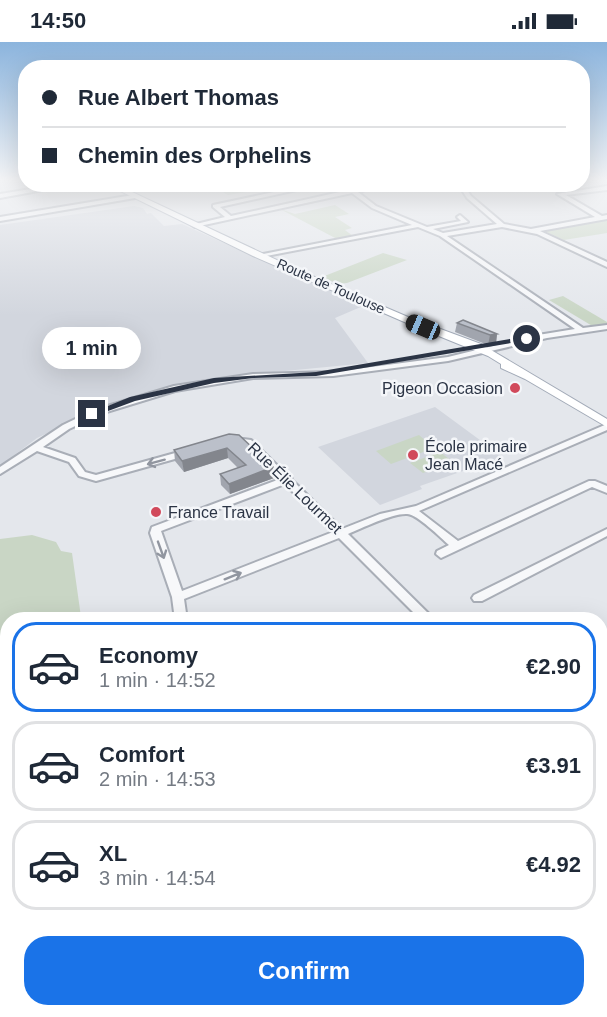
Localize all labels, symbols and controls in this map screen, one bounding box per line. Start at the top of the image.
text: 14:50 [30,8,86,33]
text: Rue Albert Thomas [78,85,279,110]
text: Chemin des Orphelins [78,143,312,168]
street label: Route de Toulouse [275,255,388,317]
car [403,312,443,342]
route start [513,325,540,352]
callout: 1 min [42,327,142,369]
text: 1 min [65,337,118,359]
place label: Pigeon Occasion [382,380,503,397]
marker: Pigeon Occasion [508,381,522,395]
route end [78,400,105,427]
place label: École primaire Jean Macé [425,437,527,473]
street label: Rue Élie Lourmet [245,438,346,537]
marker: École primaire Jean Macé [406,448,420,462]
one-way arrow [147,456,166,468]
place label: France Travail [168,504,269,521]
marker: France Travail [149,505,163,519]
one-way arrow [157,540,168,559]
one-way arrow [223,570,241,581]
icon: car [27,640,81,694]
text: Economy [99,643,198,668]
text: €2.90 [526,654,581,679]
text: 1 min · 14:52 [99,669,216,691]
icon: car [27,739,81,793]
text: Comfort [99,742,185,767]
text: €3.91 [526,753,581,778]
text: 2 min · 14:53 [99,768,216,790]
icon: car [27,838,81,892]
text: XL [99,841,127,866]
text: €4.92 [526,852,581,877]
text: 3 min · 14:54 [99,867,216,889]
button: Confirm [24,936,584,1005]

